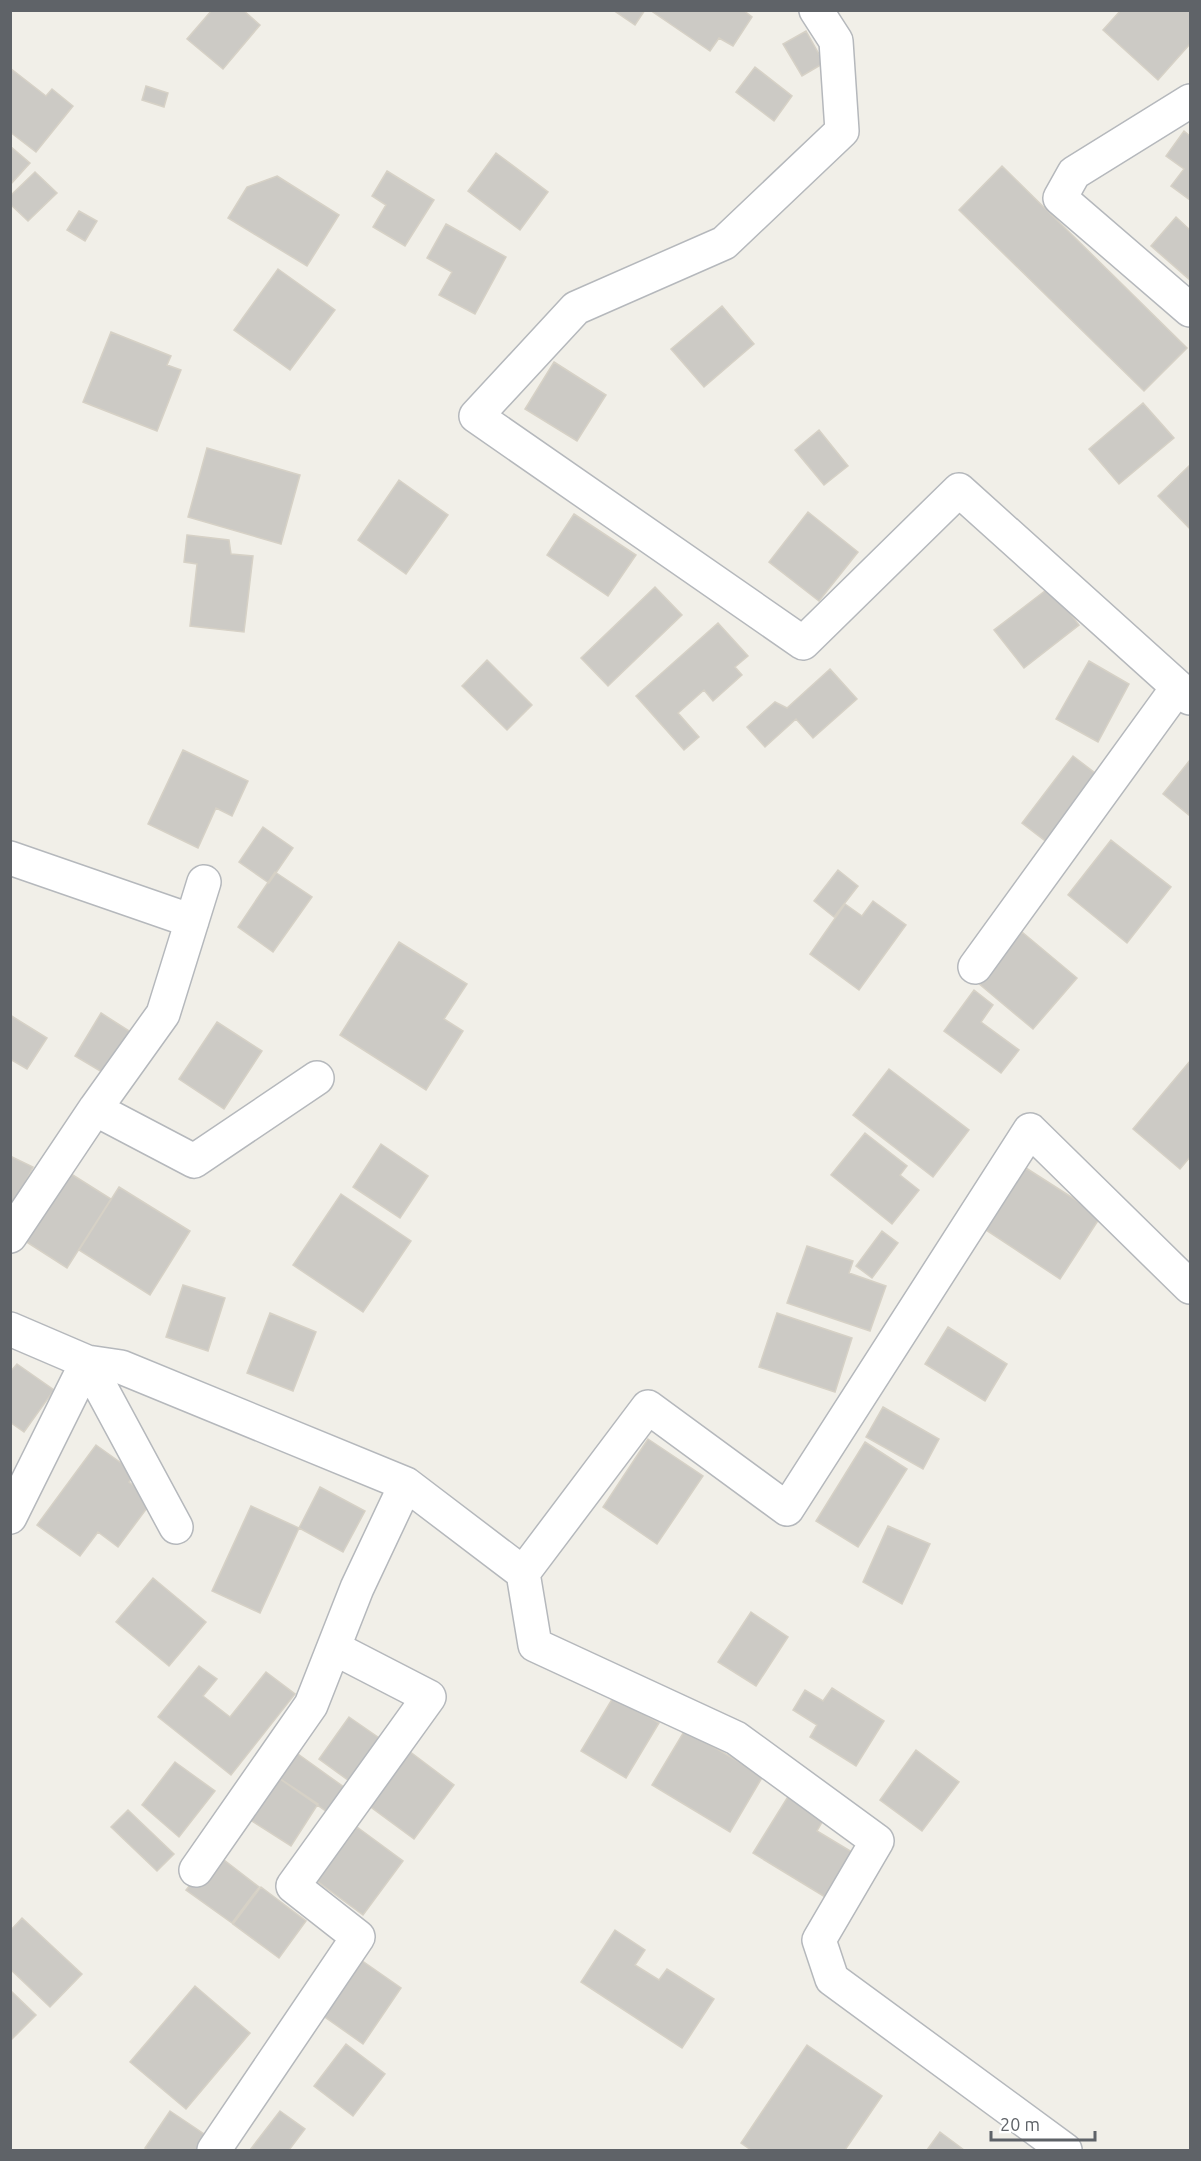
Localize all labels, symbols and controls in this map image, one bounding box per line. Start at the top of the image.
scale bar [991,2104,1094,2142]
text: 20 m [1000,2114,1040,2134]

